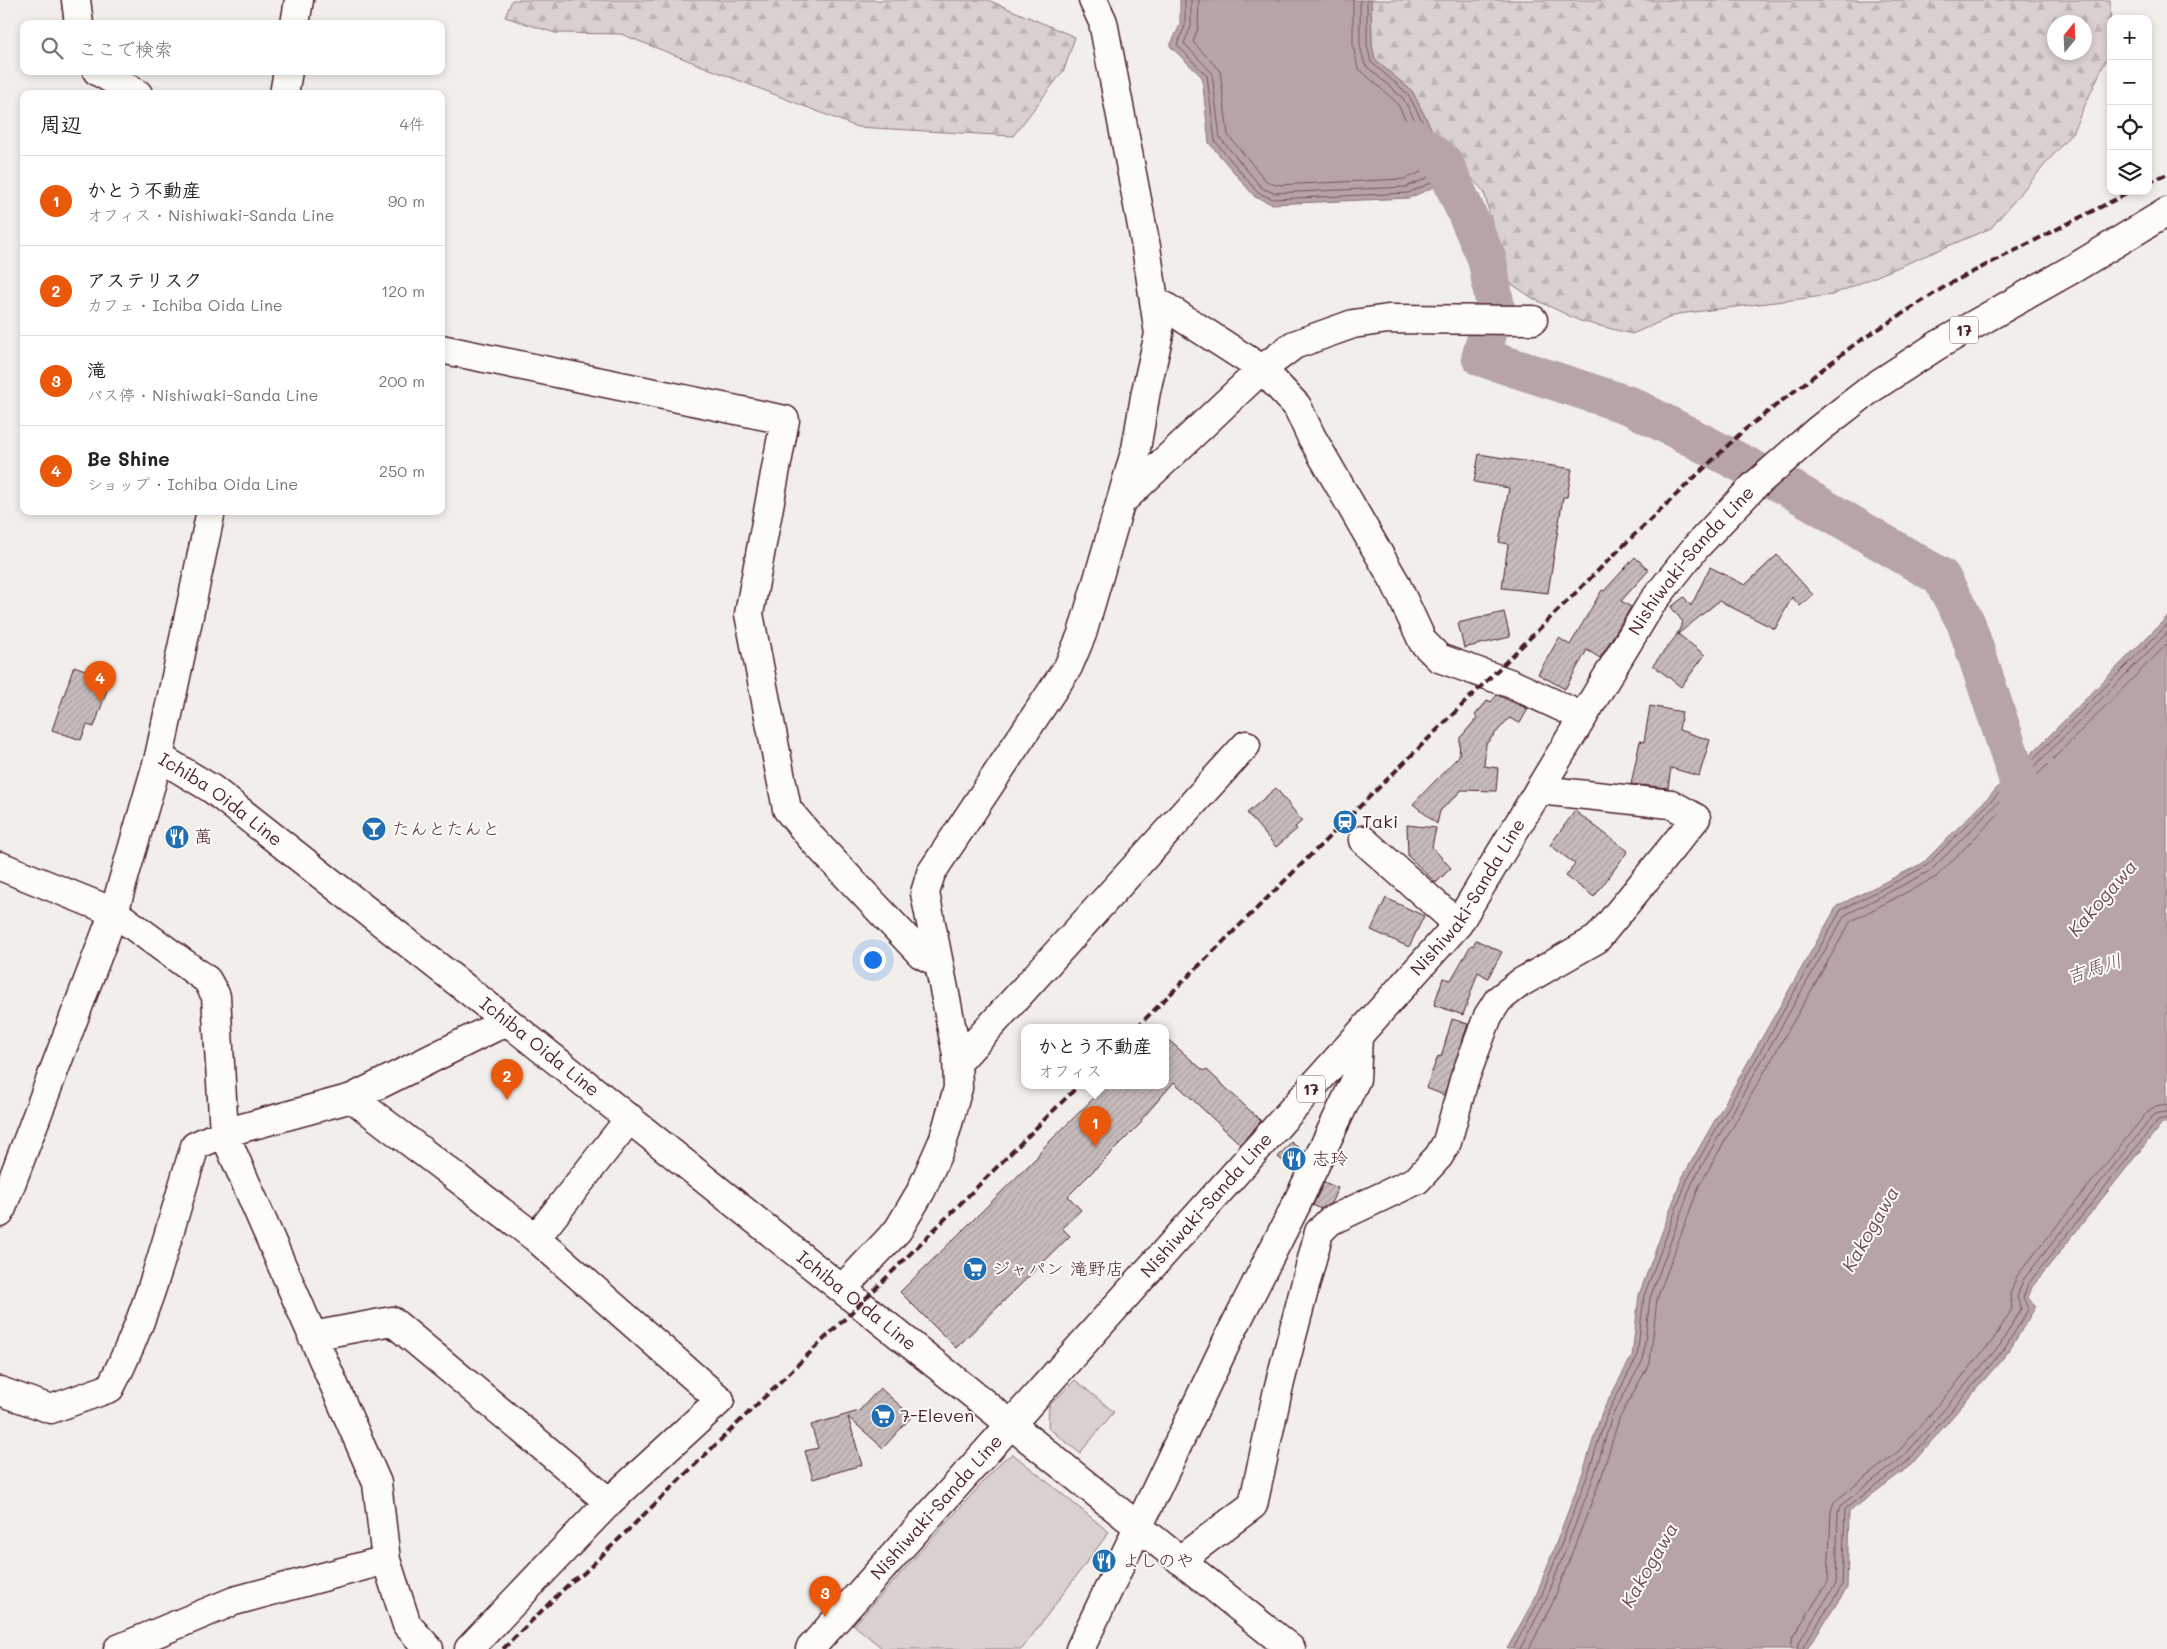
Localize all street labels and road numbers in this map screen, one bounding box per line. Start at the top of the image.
road number: 17 [1950,316,1978,344]
street label: Nishiwaki-Sanda Line [1622,480,1759,639]
street label: Ichiba Oida Line [154,747,288,851]
street label: Nishiwaki-Sanda Line [1404,814,1530,980]
street label: Ichiba Oida Line [475,991,605,1101]
road number: 17 [1297,1076,1325,1102]
street label: Nishiwaki-Sanda Line [1135,1127,1277,1282]
street label: Ichiba Oida Line [792,1245,922,1355]
street label: Nishiwaki-Sanda Line [865,1429,1007,1584]

